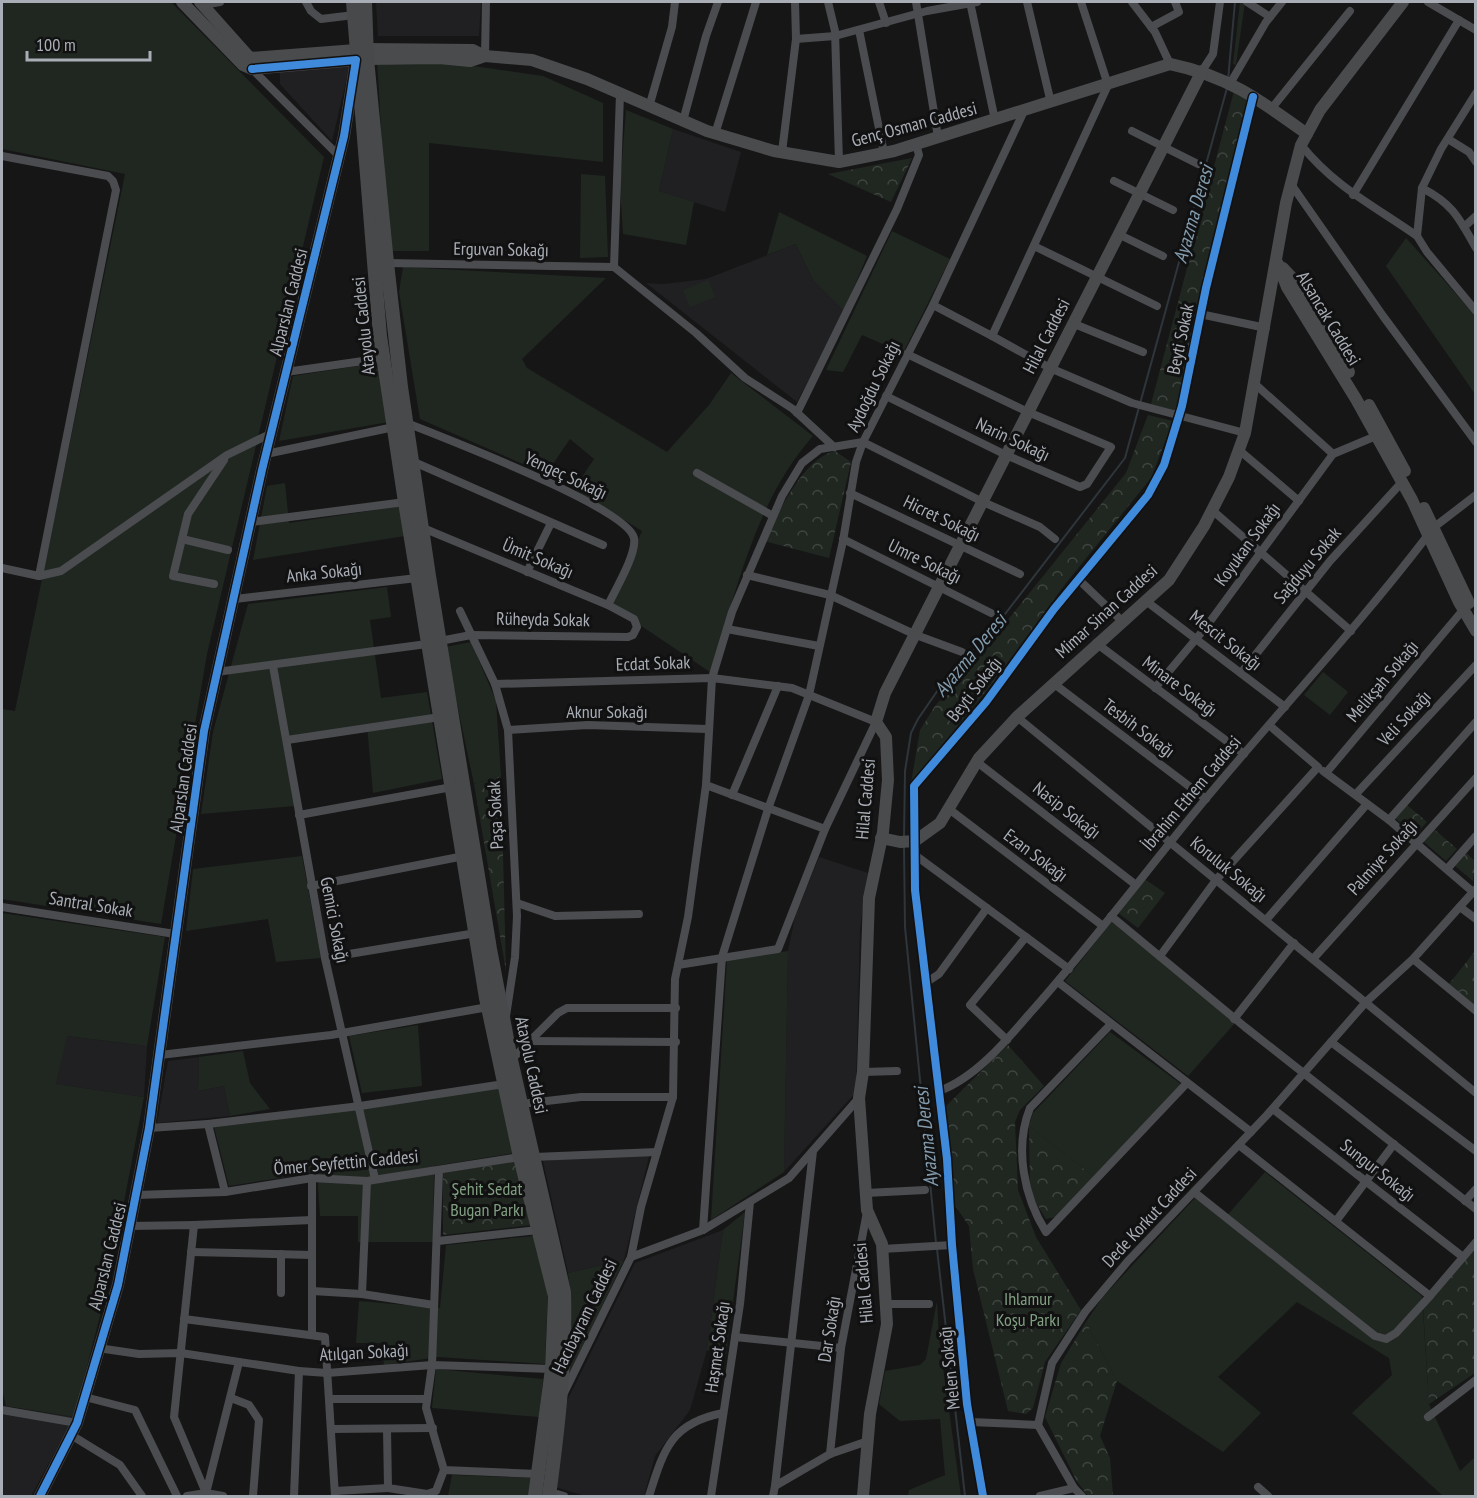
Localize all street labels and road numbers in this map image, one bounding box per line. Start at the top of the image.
street label: Genç Osman Caddesi [849,96,979,152]
street label: Erguvan Sokağı [453,237,549,261]
street label: Alparslan Caddesi [264,246,312,358]
street label: Alsancak Caddesi [1292,267,1366,369]
street label: Atayolu Caddesi [346,276,380,376]
street label: Hilal Caddesi [1017,295,1075,377]
street label: Beyti Sokak [1161,302,1199,376]
street label: Aydoğdu Sokağı [841,337,905,435]
street label: Narin Sokağı [972,412,1054,466]
street label: Yengeç Sokağı [521,446,611,504]
street label: Hicret Sokağı [900,490,984,546]
street label: Koyukan Sokağı [1209,498,1285,590]
street label: Sağduyu Sokak [1268,522,1346,608]
street label: Ümit Sokağı [499,533,577,583]
street label: Umre Sokağı [885,533,965,589]
street label: Anka Sokağı [285,557,363,587]
street label: Mimar Sinan Caddesi [1050,559,1162,663]
street label: Mescit Sokağı [1185,605,1267,675]
street label: Rüheyda Sokak [496,607,590,631]
street label: Melikşah Sokağı [1341,635,1423,727]
street label: Ecdat Sokak [615,650,691,676]
street label: Minare Sokağı [1138,650,1222,722]
street label: Beyti Sokağı [941,652,1007,726]
street label: Veli Sokağı [1372,685,1436,751]
street label: Tesbih Sokağı [1098,693,1180,763]
street label: Aknur Sokağı [566,700,648,723]
street label: Alparslan Caddesi [164,722,202,834]
street label: İbrahim Ethem Caddesi [1136,731,1246,855]
street label: Hilal Caddesi [850,758,880,840]
street label: Nasip Sokağı [1028,776,1106,844]
street label: Paşa Sokak [482,780,508,850]
street label: Palmiye Sokağı [1342,814,1422,900]
street label: Ezan Sokağı [999,823,1073,887]
street label: Koruluk Sokağı [1186,831,1272,907]
street label: Gemici Sokağı [315,875,355,965]
street label: Santral Sokak [47,886,135,922]
street label: Atayolu Caddesi [510,1014,554,1116]
street label: Sungur Sokağı [1336,1134,1420,1206]
street label: Ömer Seyfettin Caddesi [273,1144,419,1180]
street label: Dede Korkut Caddesi [1097,1162,1201,1272]
street label: Alparslan Caddesi [83,1200,131,1312]
street label: Hilal Caddesi [848,1242,878,1324]
street label: Hacıbayram Caddesi [546,1255,622,1377]
street label: Dar Sokağı [812,1294,846,1364]
street label: Haşmet Sokağı [699,1300,735,1394]
street label: Melen Sokağı [933,1325,965,1411]
street label: Atılgan Sokağı [319,1338,409,1366]

